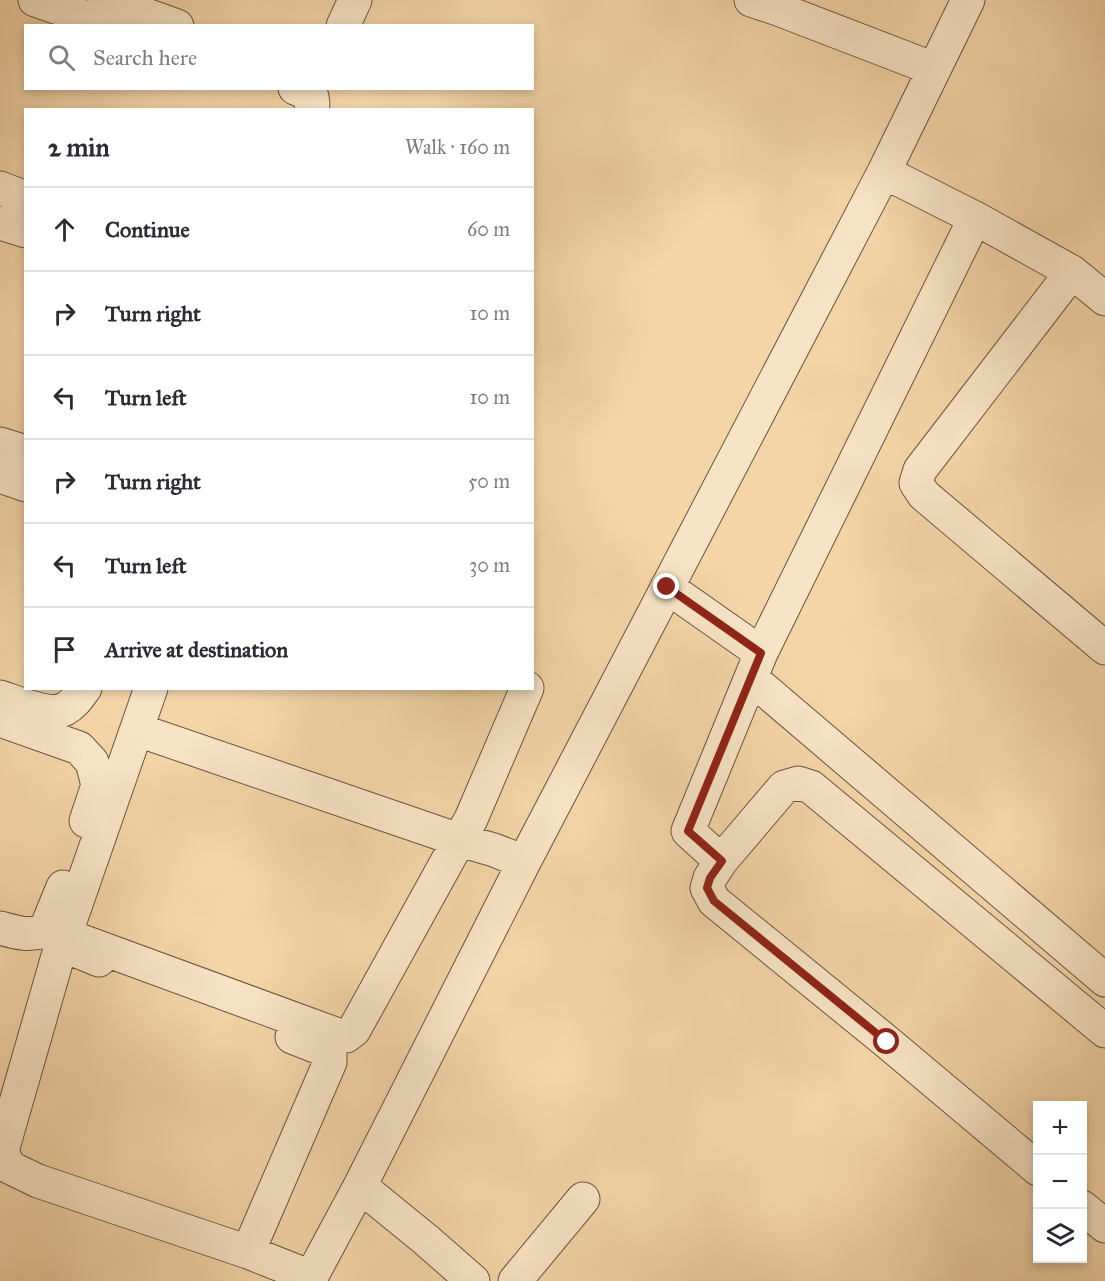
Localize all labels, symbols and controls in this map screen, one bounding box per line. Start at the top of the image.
search box [24,24,534,90]
icon: search [45,41,78,74]
text: Search here [93,44,197,71]
text: 2 min [48,131,109,163]
text: Walk · 160 m [405,135,510,159]
icon: ahead [48,213,81,246]
text: Continue [105,216,190,243]
text: 60 m [467,217,510,241]
icon: right [48,297,81,330]
text: Turn right [105,300,201,327]
text: 10 m [469,301,510,325]
icon: left [48,381,81,414]
text: Turn left [105,384,187,411]
text: 10 m [469,385,510,409]
icon: right [48,465,81,498]
text: Turn right [105,468,201,495]
text: 50 m [468,469,510,493]
icon: left [48,549,81,582]
text: Turn left [105,552,187,579]
text: 30 m [469,553,510,577]
route end [653,573,679,599]
icon: arrive [48,633,81,666]
text: Arrive at destination [105,636,288,663]
route start [873,1028,899,1054]
map controls [1033,1101,1087,1263]
button: + [1033,1101,1087,1155]
button: − [1033,1155,1087,1209]
button: layers [1033,1209,1087,1263]

